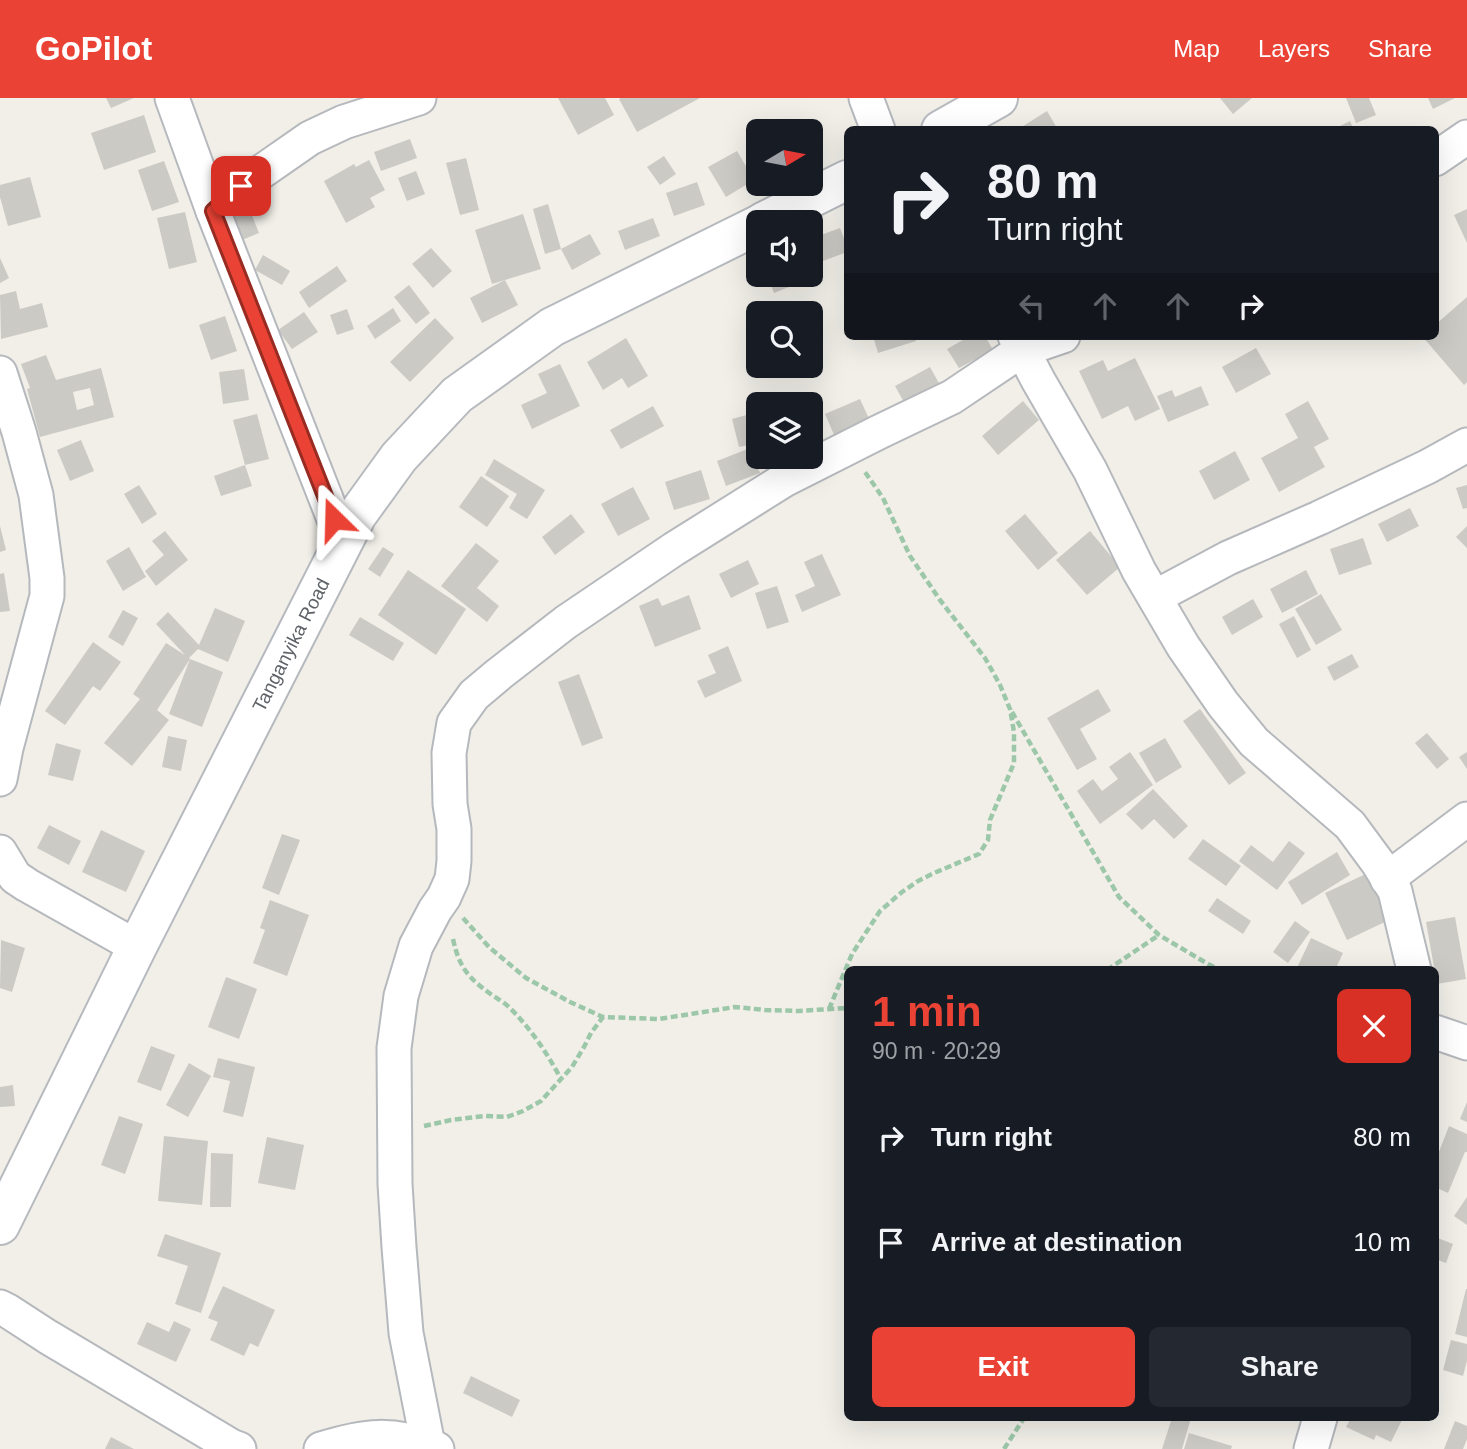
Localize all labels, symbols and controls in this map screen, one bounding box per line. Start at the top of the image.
text: GoPilot [35,30,152,67]
text: Map [1173,35,1220,62]
text: Layers [1258,35,1330,62]
text: Share [1368,35,1432,62]
north arrow [746,119,822,196]
map controls [746,119,823,469]
icon: right [872,154,963,245]
text: 80 m [987,154,1099,208]
pin [211,156,271,216]
icon: arrive [222,167,260,205]
button: sound [746,210,823,287]
text: Turn right [987,211,1123,247]
icon: left [1013,287,1051,325]
icon: ahead [1086,287,1124,325]
icon: ahead [1159,287,1197,325]
icon: right [1232,287,1270,325]
button: search [746,301,823,378]
button: layers [746,392,823,469]
position arrow [297,482,371,556]
street label: Tanganyika Road [248,575,334,715]
text: 1 min [872,988,982,1035]
button: close [1337,989,1411,1063]
text: 90 m · 20:29 [872,1038,1001,1064]
icon: right [872,1119,910,1157]
text: Turn right [931,1122,1052,1152]
text: 80 m [1353,1122,1411,1152]
icon: arrive [872,1224,910,1262]
text: Arrive at destination [931,1227,1182,1257]
text: 10 m [1353,1227,1411,1257]
button: Exit [872,1327,1135,1407]
button: Share [1149,1327,1411,1407]

